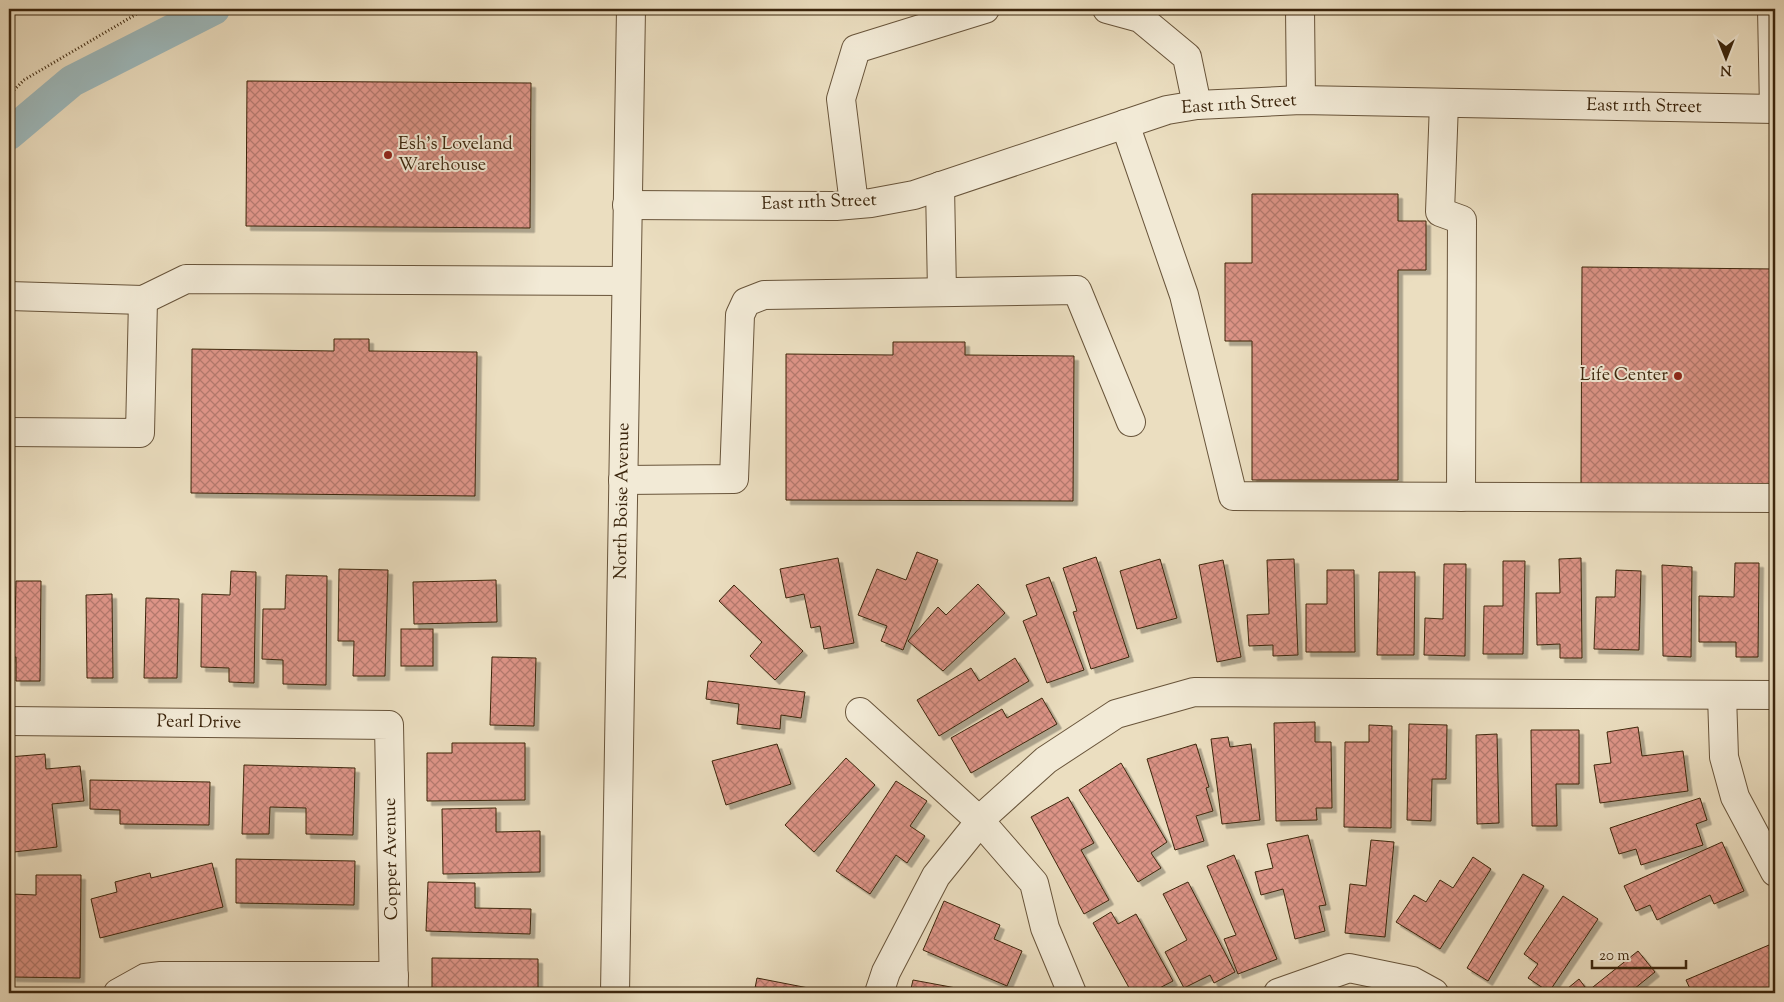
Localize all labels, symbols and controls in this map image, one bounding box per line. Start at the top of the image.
north arrow [1702,32,1752,82]
text: N [1720,59,1732,79]
street label: East 11th Street [1180,88,1298,122]
street label: East 11th Street [1586,93,1702,121]
place label: Esh's Loveland Warehouse [398,132,513,179]
marker: Esh's Loveland Warehouse [382,149,394,161]
street label: East 11th Street [761,188,877,218]
place label: Life Center [1580,363,1668,389]
marker: Life Center [1672,370,1684,382]
street label: North Boise Avenue [609,422,637,580]
street label: Pearl Drive [156,709,242,737]
street label: Copper Avenue [378,797,406,921]
scale bar [1592,937,1685,969]
text: 20 m [1599,946,1630,967]

